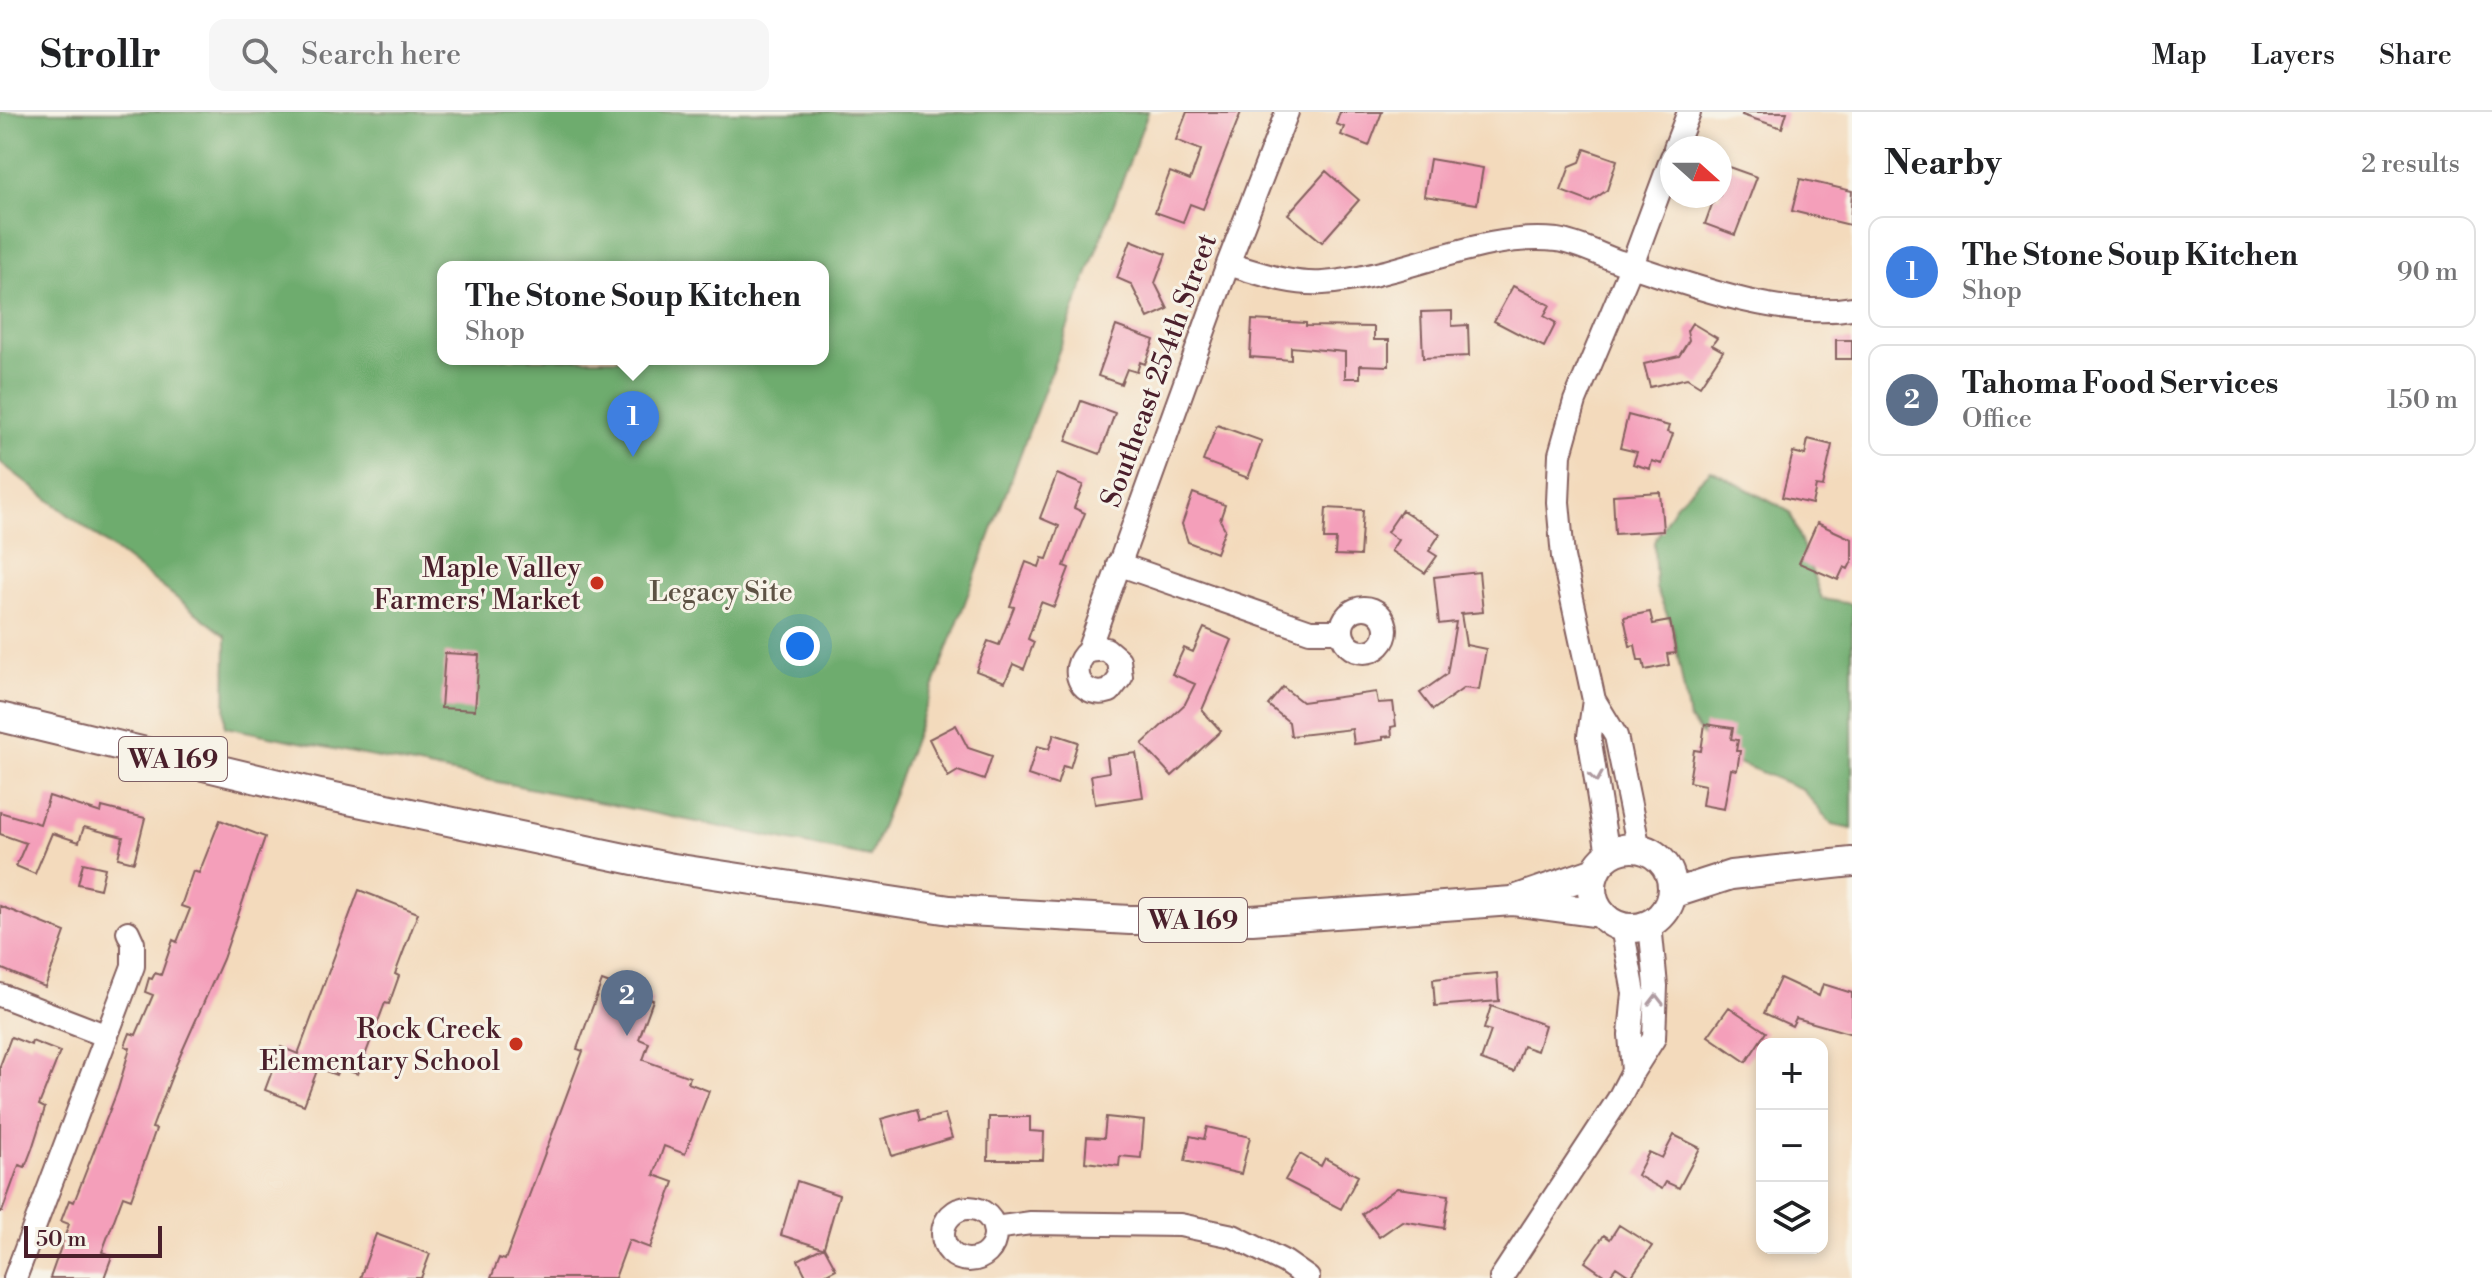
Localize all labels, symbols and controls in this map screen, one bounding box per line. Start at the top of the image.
search box [209,19,769,91]
text: Strollr [40,32,161,79]
icon: search [237,33,281,77]
text: Search here [301,36,461,74]
text: Map [2152,38,2207,73]
text: Layers [2251,38,2335,73]
text: Share [2379,38,2452,73]
north arrow [1660,136,1732,208]
text: Nearby [1884,143,2002,185]
text: 2 results [2361,148,2460,180]
street label: Southeast 254th Street [1094,229,1225,512]
text: The Stone Soup Kitchen [1962,237,2298,275]
text: 1 [1906,256,1918,288]
text: 90 m [2397,256,2458,288]
popup [437,261,829,365]
text: Shop [1962,275,2022,307]
text: The Stone Soup Kitchen [465,278,801,316]
text: Shop [465,316,525,348]
text: Tahoma Food Services [1962,365,2278,403]
text: 2 [1904,384,1920,416]
text: 150 m [2387,384,2458,416]
pin: 1 [607,391,659,457]
text: Office [1962,403,2032,435]
place label: Maple Valley Farmers' Market [373,551,581,618]
marker: Maple Valley Farmers' Market [588,574,606,592]
park label: Legacy Site [649,575,793,610]
your location [780,626,820,666]
road number: WA 169 [119,737,227,781]
one-way arrow [1587,770,1604,784]
road number: WA 169 [1139,898,1247,942]
pin: 2 [601,970,653,1036]
one-way arrow [1647,993,1665,1006]
place label: Rock Creek Elementary School [259,1012,501,1079]
marker: Rock Creek Elementary School [507,1035,525,1053]
map controls [1756,1038,1828,1254]
button: + [1756,1038,1828,1110]
button: − [1756,1110,1828,1182]
button: layers [1756,1182,1828,1254]
scale bar [24,1222,162,1258]
text: 50 m [36,1226,87,1253]

